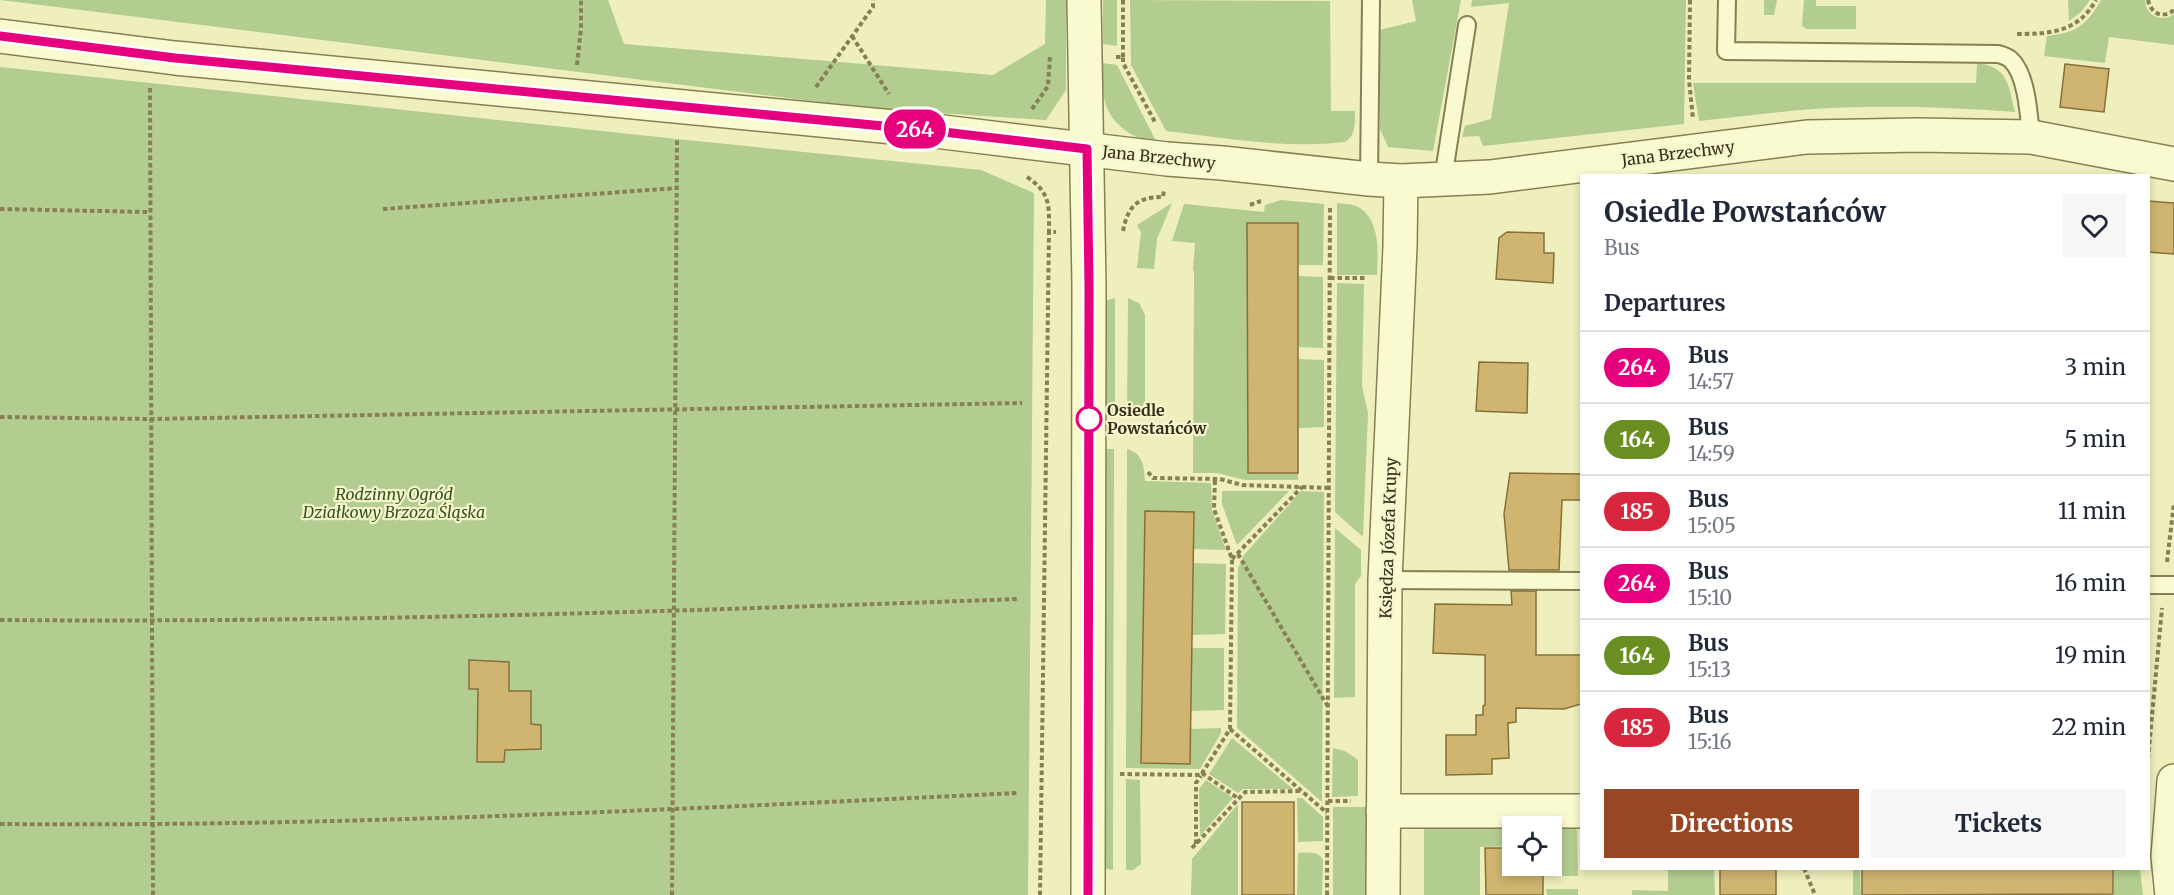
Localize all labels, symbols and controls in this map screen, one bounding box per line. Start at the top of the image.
line badge: 264 [880,110,950,148]
text: 264 [896,116,934,143]
street label: Jana Brzechwy [1619,136,1736,170]
street label: Jana Brzechwy [1100,141,1217,173]
text: Osiedle Powstańców [1604,194,1886,230]
button: heart [2063,194,2126,257]
text: Bus [1604,235,1640,260]
text: Departures [1604,289,1726,317]
text: Bus [1688,341,1729,369]
text: 3 min [2065,353,2126,381]
text: 264 [1618,354,1656,381]
text: 14:57 [1688,369,1734,394]
place label: Osiedle Powstańców [1107,400,1207,438]
marker: Osiedle Powstańców [1076,406,1102,432]
text: Bus [1688,413,1729,441]
text: 5 min [2064,425,2126,453]
text: 164 [1619,426,1655,453]
text: 14:59 [1688,441,1735,466]
street label: Księdza Józefa Krupy [1375,456,1401,619]
park label: Rodzinny Ogród Działkowy Brzoza Śląska [302,484,485,522]
text: Bus [1688,485,1729,513]
text: 11 min [2058,497,2126,525]
text: 185 [1620,498,1654,525]
text: 15:05 [1688,513,1736,538]
text: Bus [1688,557,1729,585]
text: 16 min [2055,569,2126,597]
text: 264 [1618,570,1656,597]
text: 15:10 [1688,585,1732,610]
text: Bus [1688,629,1729,657]
text: 19 min [2055,641,2126,669]
text: 164 [1619,642,1655,669]
text: 15:13 [1688,657,1731,682]
text: Bus [1688,701,1729,729]
text: 22 min [2052,713,2126,741]
text: 185 [1620,714,1654,741]
text: 15:16 [1688,729,1732,754]
button: Directions [1604,789,1859,858]
button: Tickets [1871,789,2126,858]
map controls [1502,816,1562,876]
button: locate [1502,816,1562,876]

